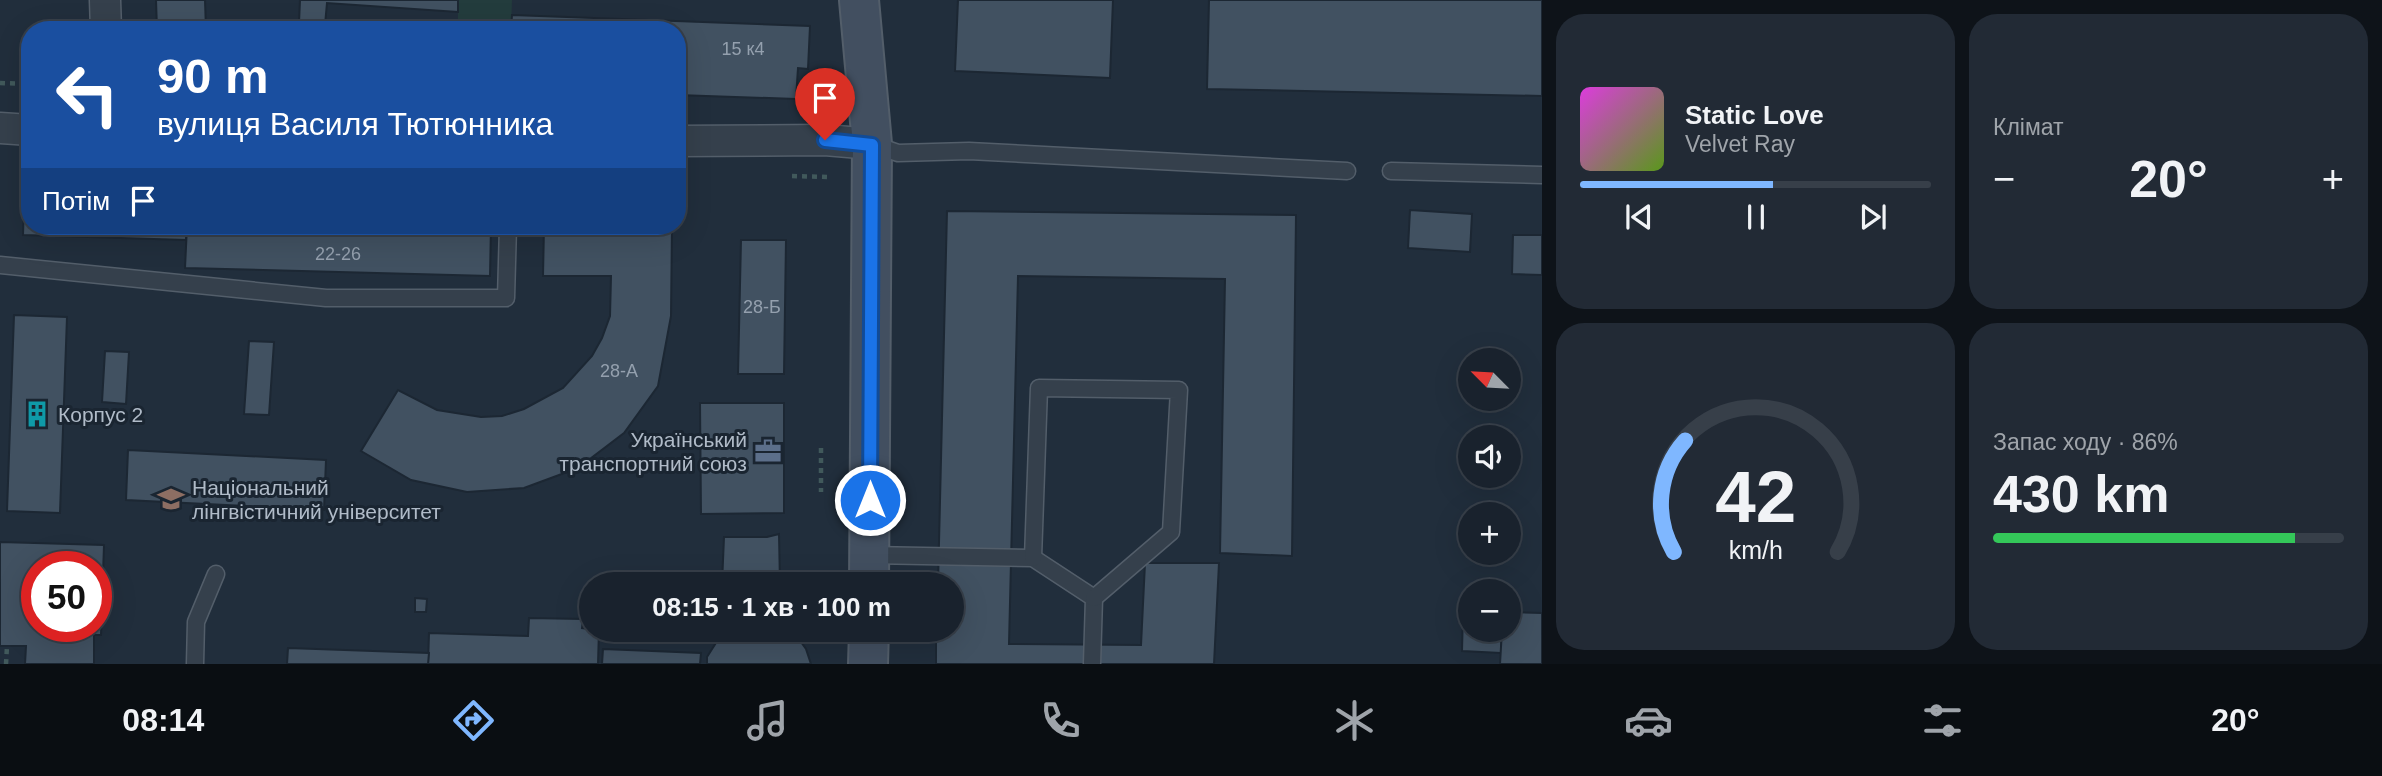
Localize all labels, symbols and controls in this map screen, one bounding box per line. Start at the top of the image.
house number: 15 к4 [722,39,764,59]
icon: left [42,49,133,140]
text: 90 m [157,49,269,103]
pin [795,68,855,140]
icon: arrive [806,79,844,117]
text: Static Love [1685,100,1824,130]
text: вулиця Василя Тютюнника [157,106,553,142]
text: Клімат [1993,114,2064,140]
text: Velvet Ray [1685,131,1795,157]
text: 20° [2129,150,2208,208]
text: − [1993,158,2015,200]
text: + [2322,158,2344,200]
icon: arrive [124,182,162,220]
text: Потім [42,186,110,216]
icon: previous [1620,198,1658,236]
icon: pause [1737,198,1775,236]
icon: next [1854,198,1892,236]
house number: 22-26 [315,244,361,264]
house number: 28-Б [743,297,781,317]
north arrow [1458,348,1521,411]
map controls [1458,348,1521,642]
house number: 28-А [600,361,638,381]
building icon: Корпус 2 [22,399,52,429]
place label: Корпус 2 [58,403,143,426]
button: sound [1458,425,1521,488]
place label: Український транспортний союз [559,428,747,475]
text: Запас ходу · 86% [1993,429,2178,455]
office icon: Український транспортний союз [753,436,783,466]
text: 42 [1715,457,1796,538]
position arrow [833,463,907,537]
text: 430 km [1993,465,2169,523]
place label: Національний лінгвістичний університет [192,476,441,523]
school or university icon: Національний лінгвістичний університет [156,484,186,514]
button: + [1458,502,1521,565]
text: km/h [1728,536,1783,564]
speed limit sign: 50 [21,551,112,642]
button: − [1458,579,1521,642]
text: 08:15 · 1 хв · 100 m [652,592,891,622]
icon: directions [449,696,498,745]
icon: music [743,696,792,745]
icon: phone [1036,696,1085,745]
icon: climate [1330,696,1379,745]
icon: car [1624,696,1673,745]
icon: filters [1918,696,1967,745]
text: 08:14 [122,702,204,738]
text: 20° [2211,702,2260,738]

